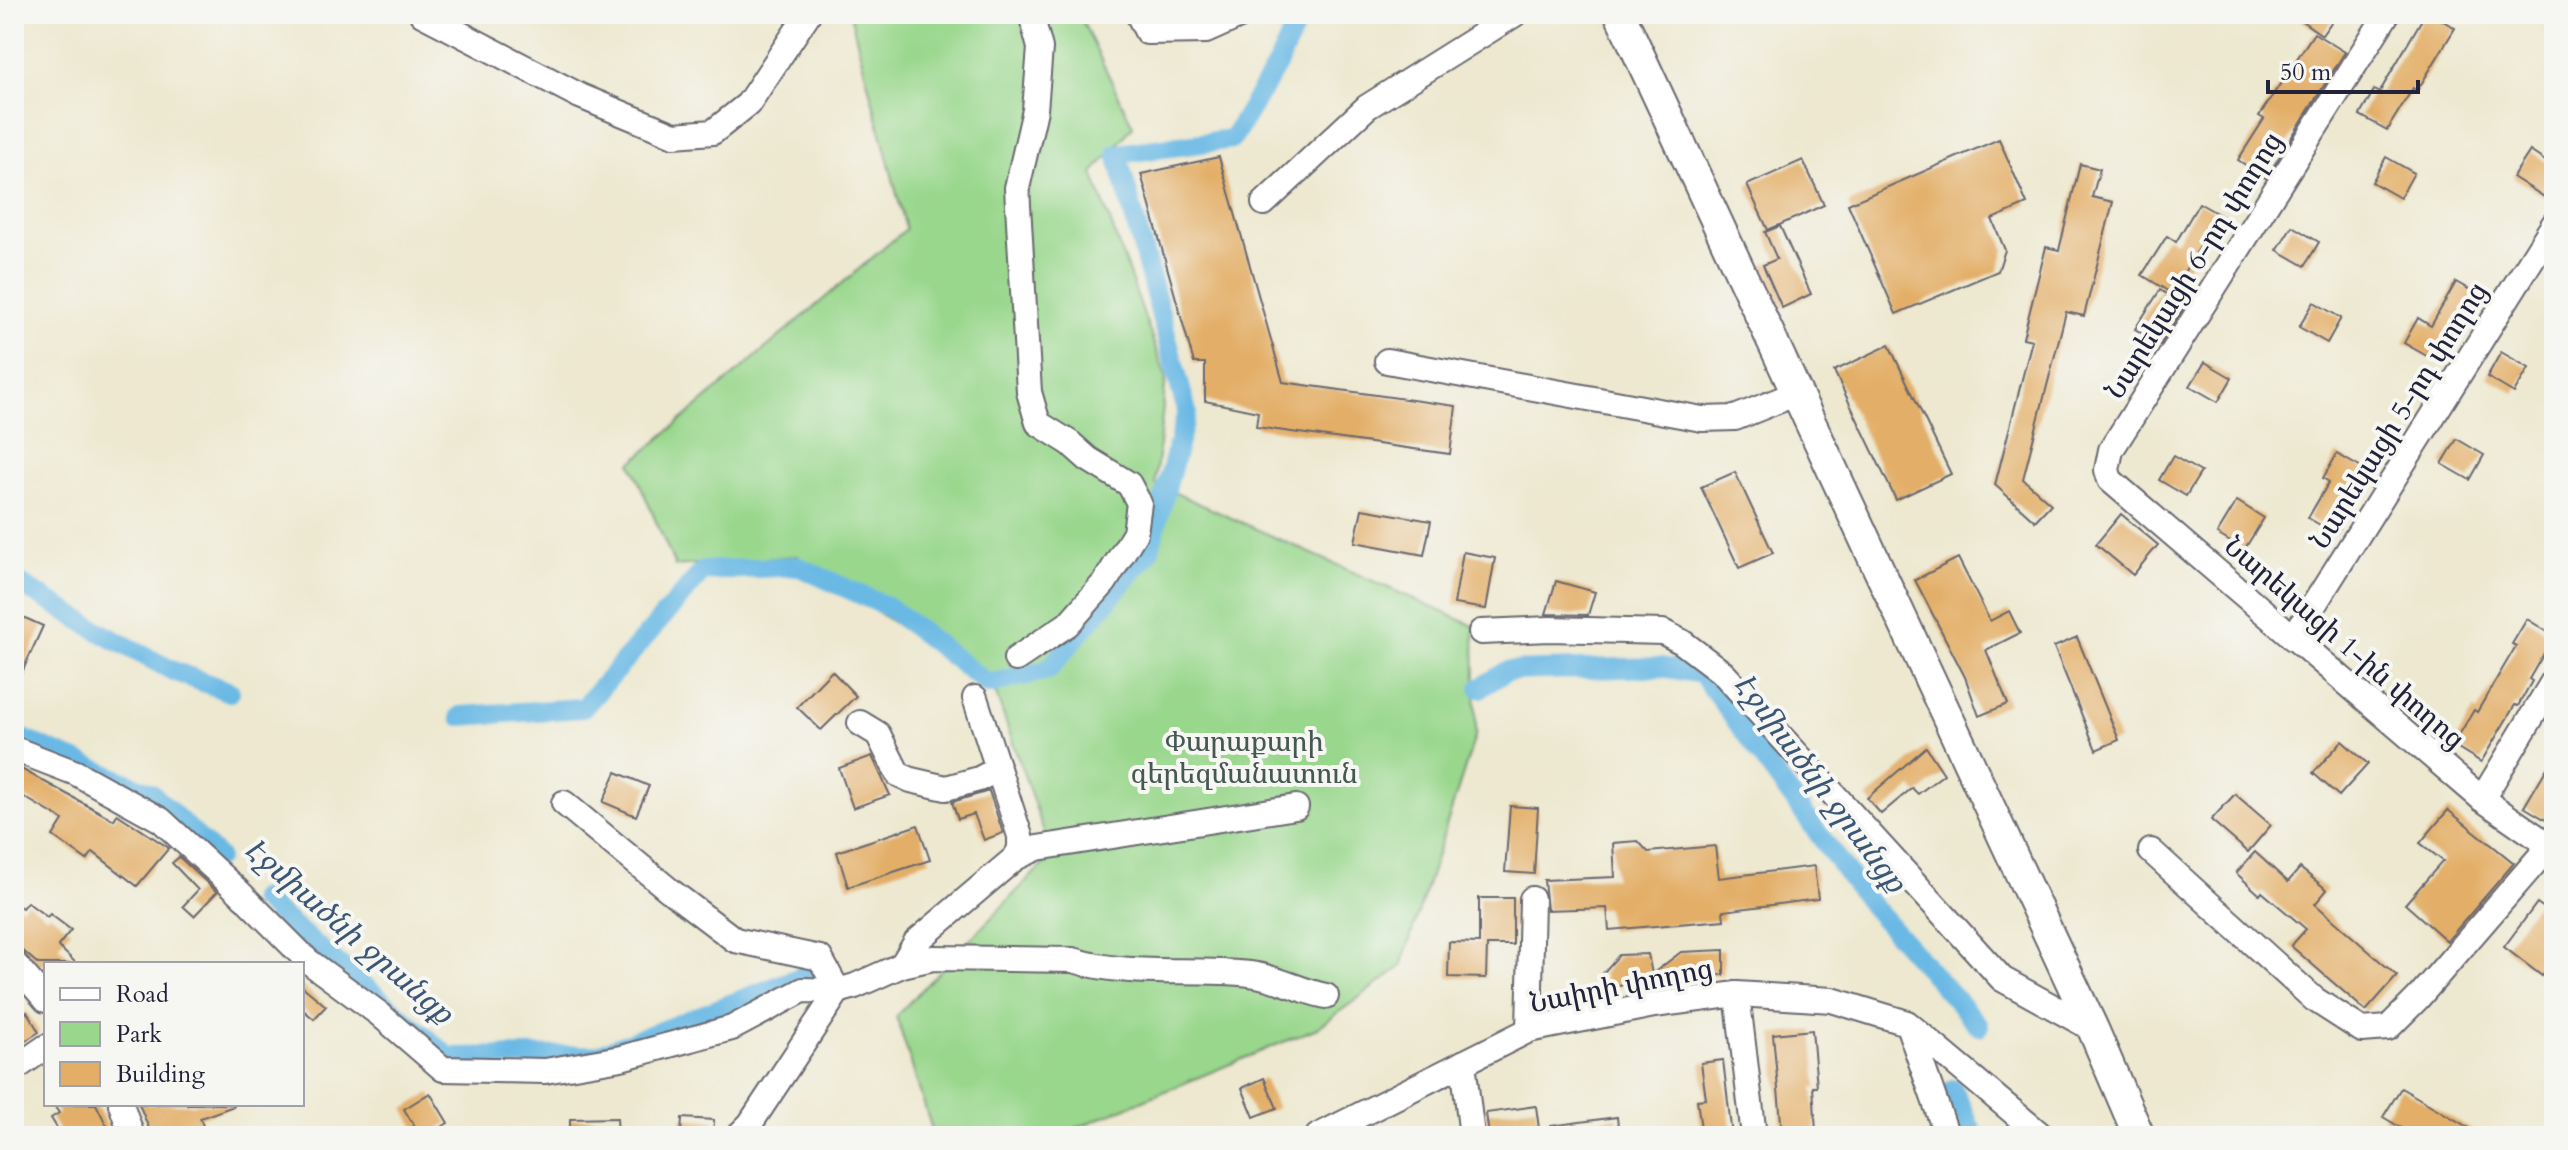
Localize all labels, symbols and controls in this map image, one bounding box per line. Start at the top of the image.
scale bar [2268,44,2418,94]
text: 50 m [2280,56,2332,89]
street label: Նարեկացի 6-րդ փողոց [2096,125,2292,406]
street label: Նարեկացի 5-րդ փողոց [2301,275,2497,556]
street label: Նարեկացի 1-ին փողոց [2216,528,2473,758]
water label: Էջմիածնի ջրանցք [1724,665,1916,902]
park label: Փարաքարի գերեզմանատուն [1130,723,1358,793]
water label: Էջմիածնի ջրանցք [235,829,463,1035]
street label: Նաիրի փողոց [1526,950,1716,1022]
legend [44,962,304,1106]
text: Road [116,978,169,1011]
text: Park [116,1018,162,1051]
text: Building [116,1058,206,1091]

